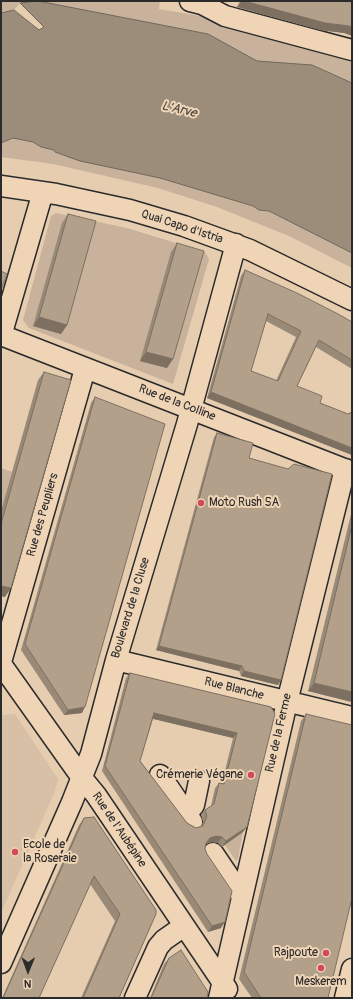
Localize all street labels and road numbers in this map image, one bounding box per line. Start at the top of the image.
street label: Quai Capo d'Istria [139,207,225,247]
street label: Rue de la Colline [136,382,218,424]
street label: Rue des Peupliers [24,472,62,558]
street label: Boulevard de la Cluse [109,556,153,660]
street label: Rue Blanche [203,675,265,703]
street label: Rue de la Ferme [263,692,295,774]
street label: Rue de l'Aubépine [89,790,149,870]

